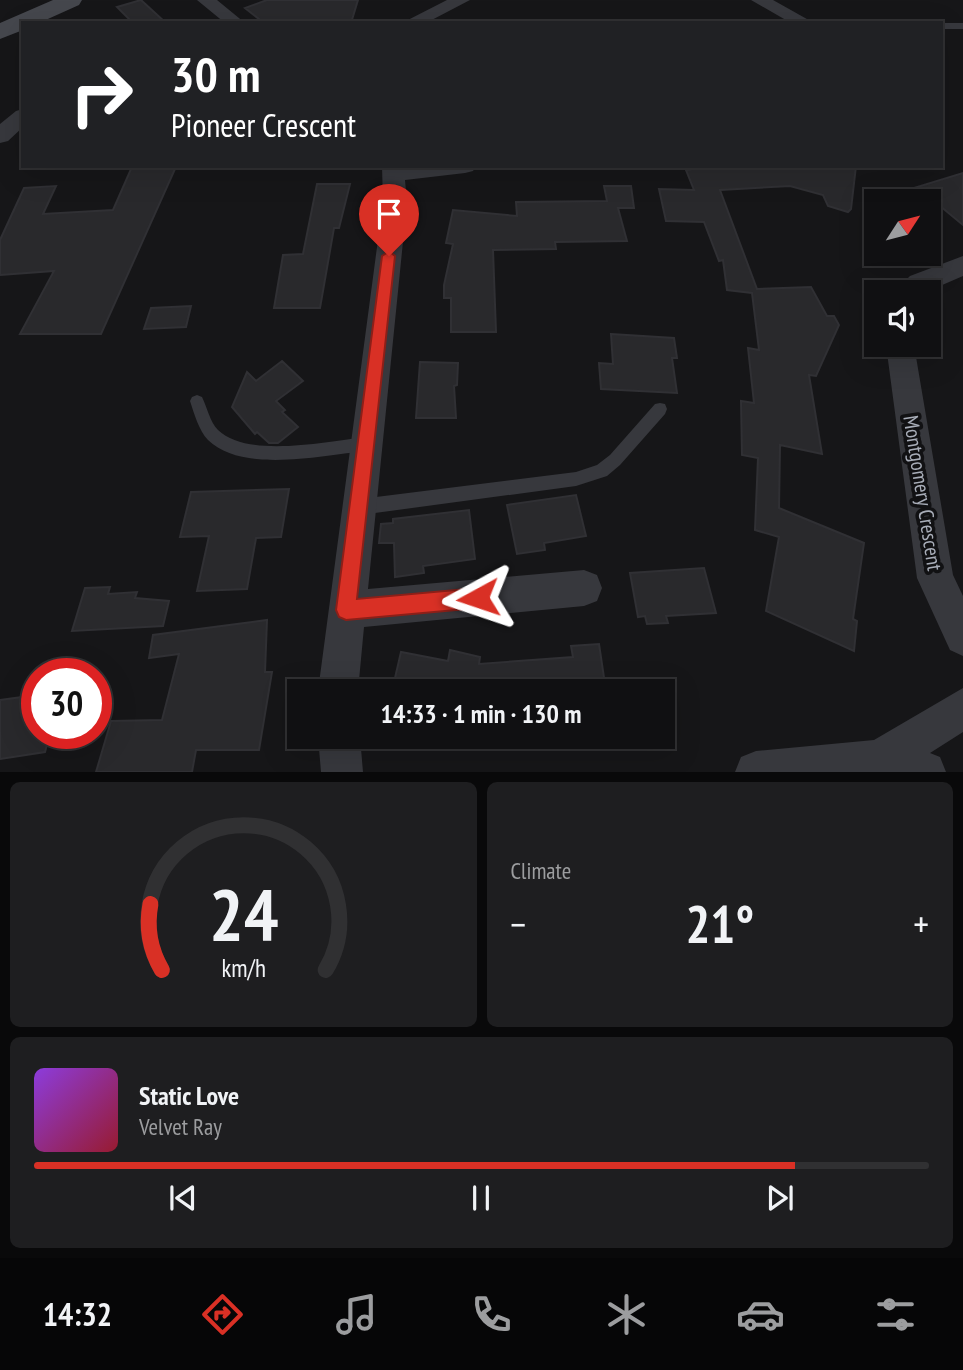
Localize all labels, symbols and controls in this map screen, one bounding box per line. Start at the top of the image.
text: 30 m [171,42,260,106]
icon: right [56,49,147,140]
text: Pioneer Crescent [171,104,356,146]
pin [359,184,419,256]
north arrow [864,189,942,266]
map controls [864,189,941,357]
icon: arrive [370,195,408,233]
button: sound [864,280,941,357]
street label: Montgomery Crescent [897,413,949,573]
position arrow [441,561,515,635]
speed limit sign: 30 [21,658,112,749]
text: 14:33 · 1 min · 130 m [381,697,581,730]
text: Climate [511,856,571,885]
text: 24 [208,867,278,961]
text: 21° [685,890,754,957]
text: − [511,899,526,948]
text: + [913,899,929,948]
text: km/h [221,952,265,984]
text: Static Love [139,1079,239,1112]
text: Velvet Ray [139,1112,222,1141]
icon: previous [164,1179,202,1217]
icon: pause [462,1179,500,1217]
icon: next [761,1179,799,1217]
icon: directions [198,1290,247,1339]
icon: music [332,1290,381,1339]
icon: phone [467,1290,516,1339]
icon: climate [602,1290,651,1339]
icon: car [736,1290,785,1339]
icon: filters [871,1290,920,1339]
text: 14:32 [43,1293,112,1335]

